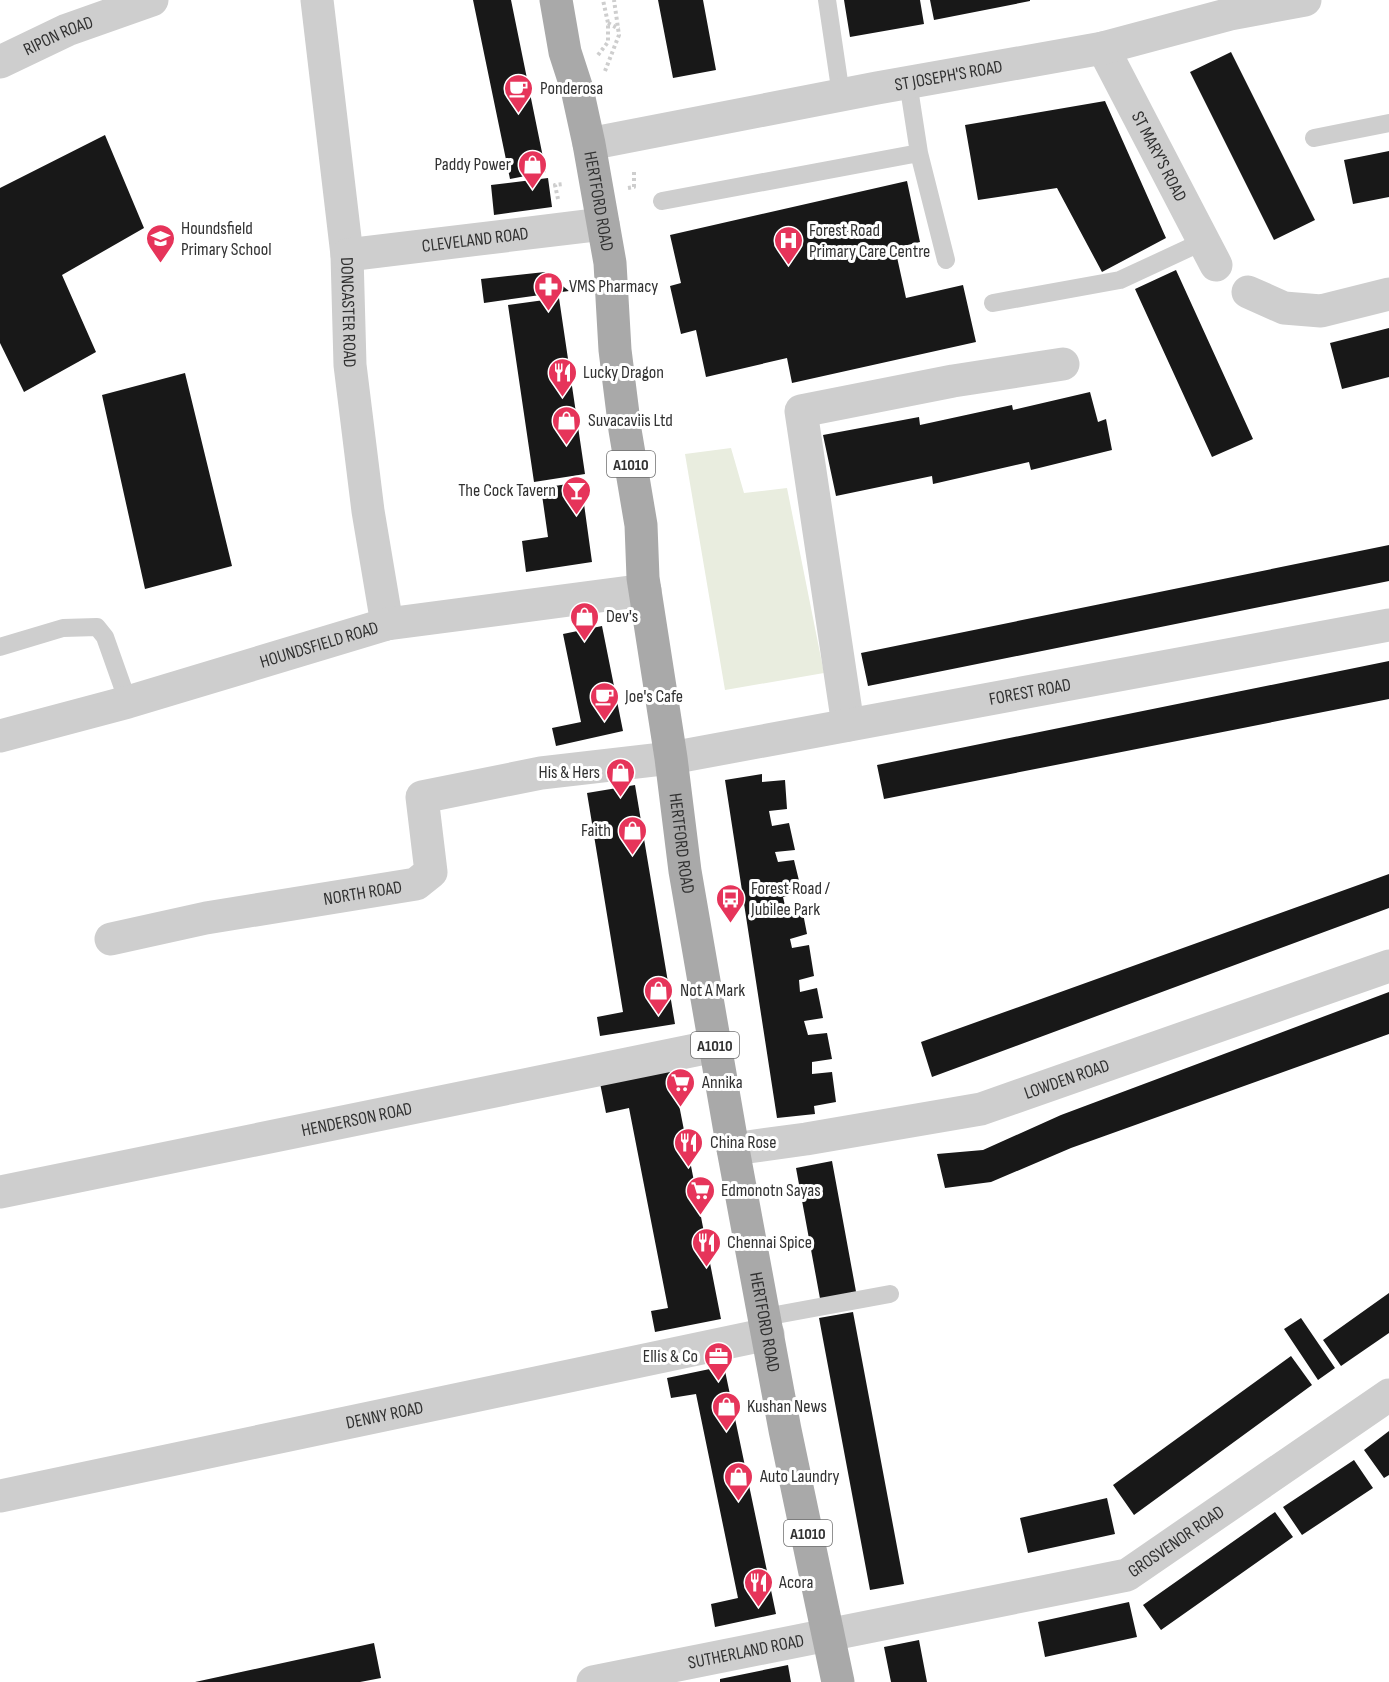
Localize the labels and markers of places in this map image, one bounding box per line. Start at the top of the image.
cafe icon: Ponderosa [503,72,535,114]
place label: Ponderosa [540,78,603,99]
shop icon: Paddy Power [516,148,548,190]
place label: Paddy Power [434,154,511,175]
place label: Houndsfield Primary School [181,218,272,260]
place label: Forest Road Primary Care Centre [809,220,930,262]
school or university icon: Houndsfield Primary School [144,222,176,264]
hospital icon: Forest Road Primary Care Centre [772,224,804,266]
pharmacy icon: VMS Pharmacy [532,270,564,312]
place label: VMS Pharmacy [569,276,658,297]
restaurant icon: Lucky Dragon [546,356,578,398]
place label: Lucky Dragon [583,362,664,383]
shop icon: Suvacaviis Ltd [551,404,583,446]
place label: Suvacaviis Ltd [588,410,673,431]
bar icon: The Cock Tavern [561,474,593,516]
place label: The Cock Tavern [458,480,556,501]
shop icon: Dev's [569,600,601,642]
place label: Dev's [606,606,638,627]
cafe icon: Joe's Cafe [588,680,620,722]
place label: Joe's Cafe [624,686,683,707]
shop icon: His & Hers [605,756,637,798]
place label: His & Hers [538,762,600,783]
shop icon: Faith [616,814,648,856]
place label: Faith [581,820,611,841]
place label: Forest Road / Jubilee Park [750,878,831,920]
bus stop icon: Forest Road / Jubilee Park [714,882,746,924]
shop icon: Not A Mark [643,974,675,1016]
place label: Not A Mark [680,980,745,1001]
supermarket icon: Annika [665,1066,697,1108]
place label: Annika [701,1072,743,1093]
restaurant icon: China Rose [673,1126,705,1168]
place label: China Rose [710,1132,777,1153]
supermarket icon: Edmonotn Sayas [684,1174,716,1216]
place label: Edmonotn Sayas [721,1180,821,1201]
restaurant icon: Chennai Spice [690,1226,722,1268]
place label: Chennai Spice [727,1232,812,1253]
office icon: Ellis & Co [703,1340,735,1382]
place label: Ellis & Co [643,1346,698,1367]
shop icon: Kushan News [710,1390,742,1432]
place label: Kushan News [747,1396,827,1417]
shop icon: Auto Laundry [723,1460,755,1502]
place label: Auto Laundry [759,1466,840,1487]
restaurant icon: Acora [742,1566,774,1608]
place label: Acora [778,1572,813,1593]

